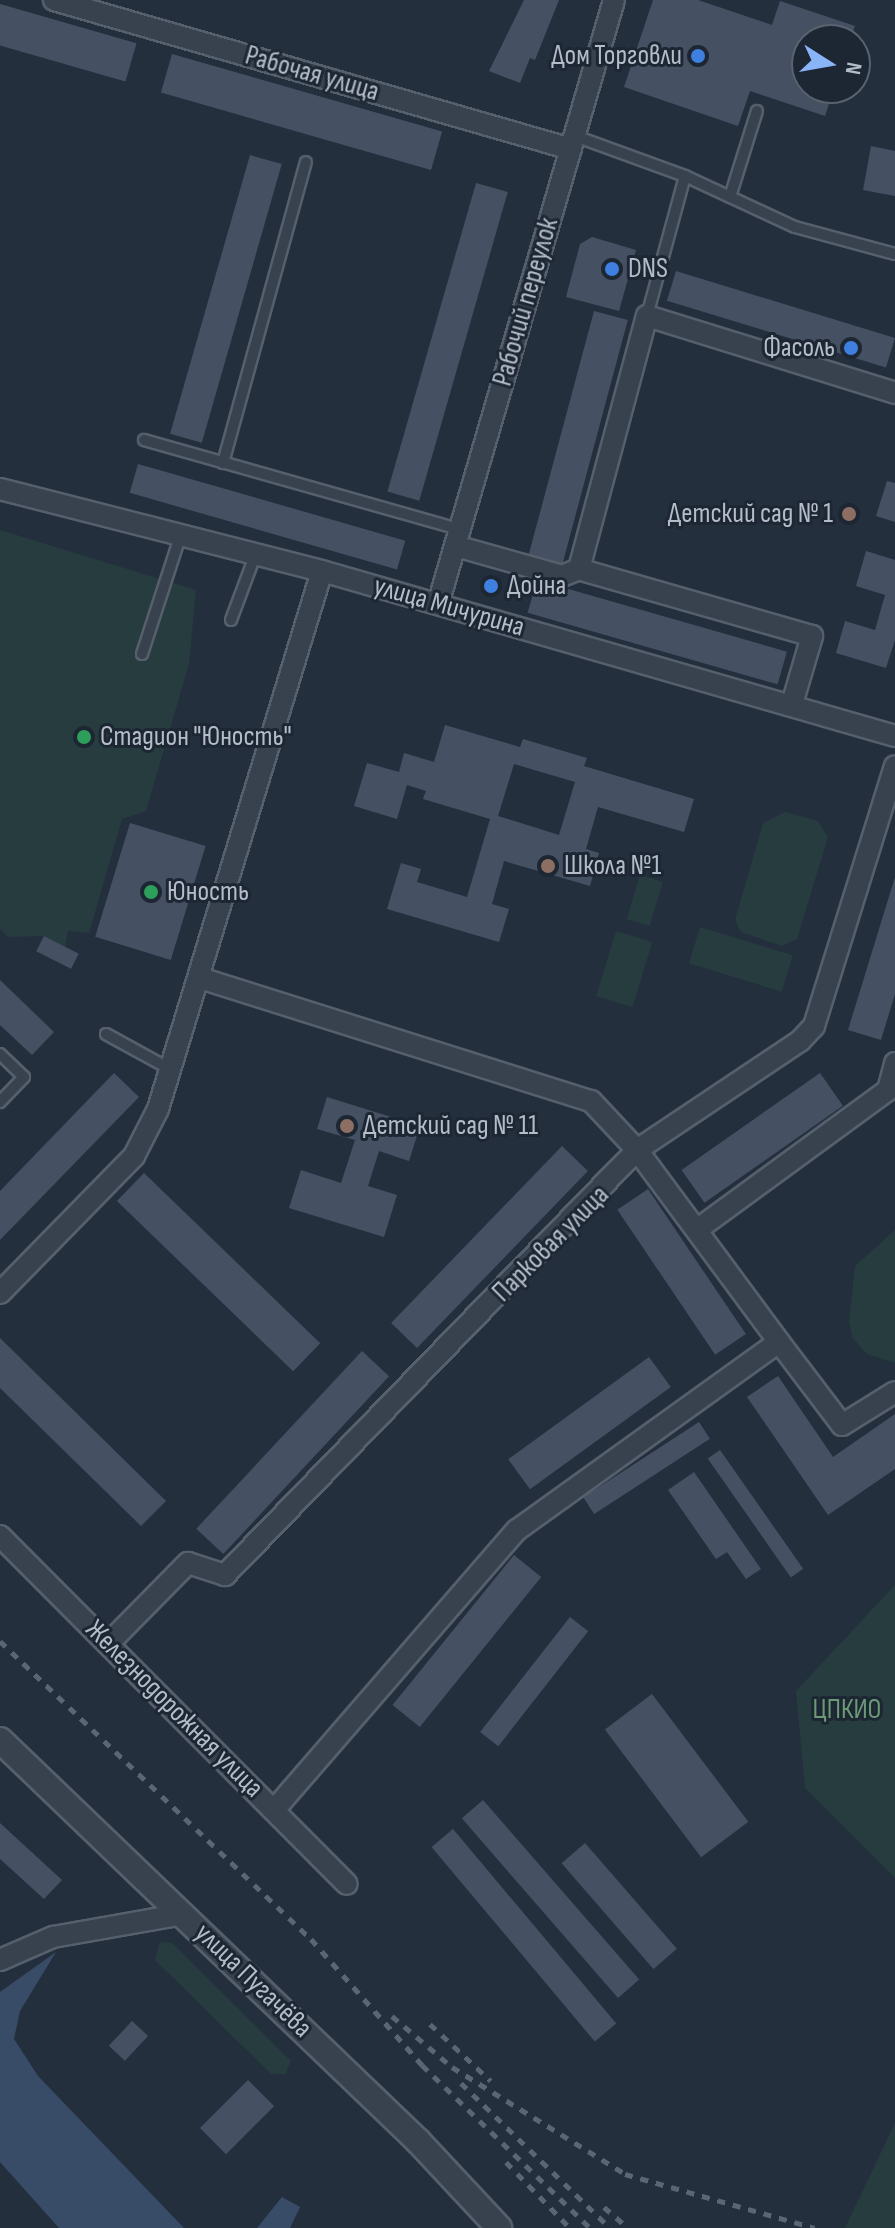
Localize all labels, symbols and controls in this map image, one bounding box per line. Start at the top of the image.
north arrow [791,24,871,104]
street label: Рабочая улица [241,39,383,109]
place label: Дом Торговли [551,39,682,73]
marker: Дом Торговли [689,47,707,65]
text: N [839,60,867,77]
street label: Рабочий переулок [486,214,566,390]
place label: DNS [628,252,668,286]
marker: DNS [603,260,621,278]
place label: Фасоль [763,331,835,365]
marker: Фасоль [842,339,860,357]
place label: Детский сад № 1 [668,497,833,531]
marker: Детский сад № 1 [840,505,858,523]
street label: улица Мичурина [370,569,528,645]
place label: Дойна [507,569,566,603]
marker: Дойна [482,577,500,595]
place label: Стадион "Юность" [100,720,292,754]
marker: Стадион "Юность" [75,728,93,746]
place label: Школа №1 [564,849,661,883]
marker: Школа №1 [539,857,557,875]
place label: Юность [167,875,249,909]
marker: Юность [142,883,160,901]
place label: Детский сад № 11 [363,1109,538,1143]
marker: Детский сад № 11 [338,1117,356,1135]
street label: Парковая улица [486,1179,616,1309]
street label: Железнодорожная улица [78,1613,270,1805]
park label: ЦПКИО [813,1693,881,1727]
street label: улица Пугачёва [187,1917,319,2045]

